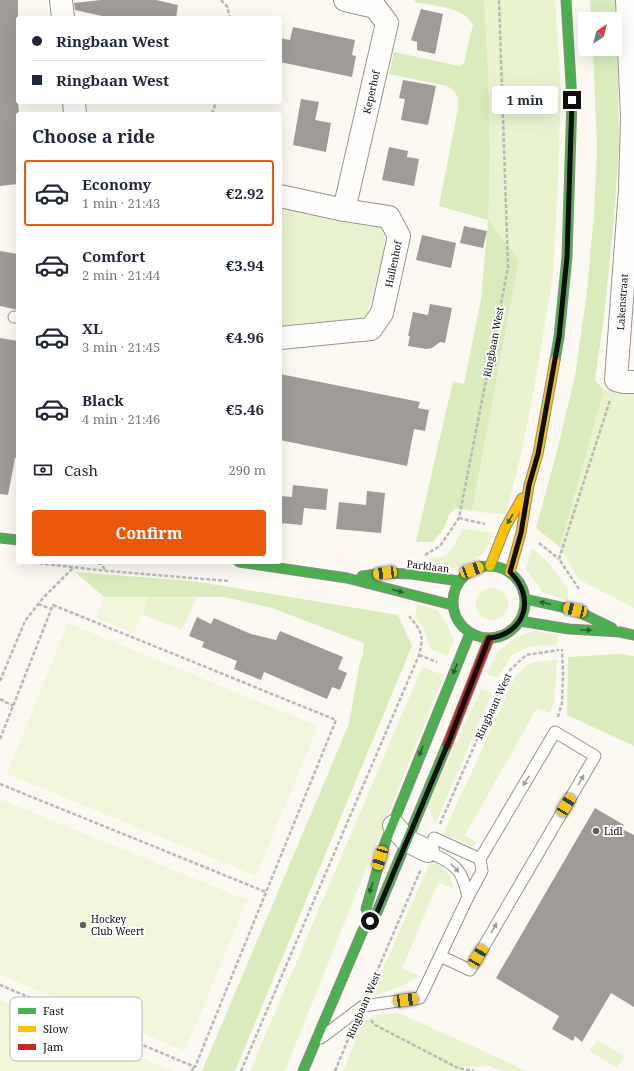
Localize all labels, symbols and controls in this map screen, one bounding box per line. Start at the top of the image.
north arrow [578,12,622,56]
map controls [578,12,622,56]
text: Ringbaan West [56,31,169,51]
street label: Keperhof [359,68,383,115]
text: Ringbaan West [56,70,169,90]
callout: 1 min [492,86,558,114]
text: 1 min [507,91,543,109]
route end [563,91,581,109]
text: Choose a ride [32,124,155,148]
text: Economy [82,174,151,194]
icon: car [34,175,70,211]
text: €2.92 [226,183,264,203]
text: 1 min · 21:43 [82,194,160,212]
street label: Hallenhof [381,238,405,289]
text: Comfort [82,246,145,266]
icon: car [34,247,70,283]
text: €3.94 [226,255,264,275]
text: 2 min · 21:44 [82,266,160,284]
street label: Lakenstraat [613,273,631,331]
street label: Ringbaan West [479,305,507,378]
text: XL [82,318,103,338]
icon: car [34,319,70,355]
text: €4.96 [226,327,264,347]
text: 3 min · 21:45 [82,338,160,356]
text: Black [82,390,124,410]
icon: car [34,391,70,427]
text: €5.46 [226,399,264,419]
text: 4 min · 21:46 [82,410,160,428]
icon: cash [32,459,54,481]
text: Cash [64,460,98,480]
text: 290 m [229,461,266,479]
button: Confirm [32,510,266,556]
one-way arrow [507,513,514,524]
street label: Parklaan [406,556,451,576]
car [459,560,485,580]
car [372,566,398,580]
one-way arrow [392,588,404,594]
one-way arrow [539,600,551,606]
car [562,601,588,619]
one-way arrow [580,627,592,634]
one-way arrow [452,663,458,674]
street label: Ringbaan West [472,670,515,741]
one-way arrow [418,746,424,757]
one-way arrow [578,774,585,786]
one-way arrow [522,776,530,786]
car [555,792,577,818]
place label: Lidl [604,824,623,838]
marker: Lidl [591,826,601,836]
car [371,845,389,871]
one-way arrow [451,863,460,873]
one-way arrow [368,882,374,894]
place label: Hockey Club Weert [91,912,145,938]
route start [361,912,379,930]
marker: Hockey Club Weert [78,920,88,930]
one-way arrow [491,922,498,934]
car [467,943,489,969]
street label: Ringbaan West [343,969,384,1041]
car [393,992,419,1008]
legend [10,997,142,1061]
text: Fast [43,1003,64,1018]
text: Slow [43,1021,69,1036]
text: Jam [42,1039,64,1054]

